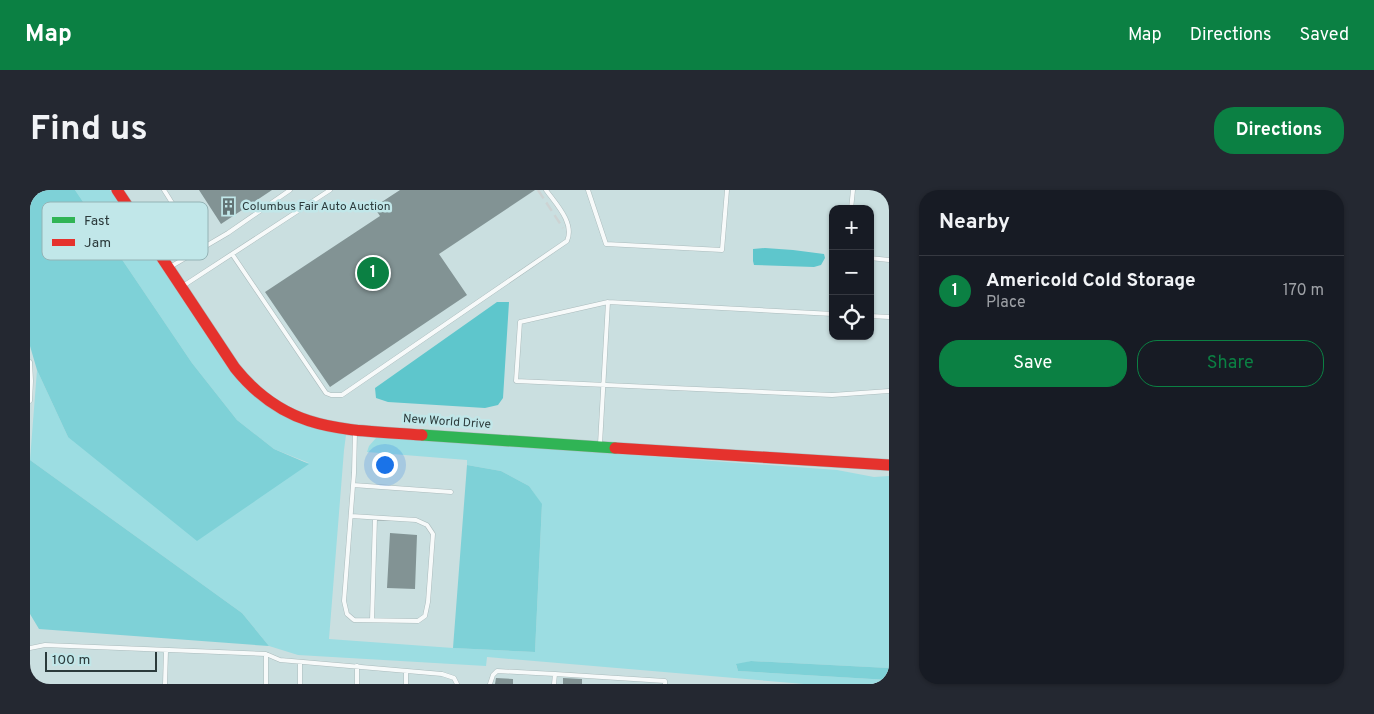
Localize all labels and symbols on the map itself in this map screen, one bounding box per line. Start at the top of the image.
building icon: Columbus Fair Auto Auction [218,197,238,217]
place label: Columbus Fair Auto Auction [242,199,390,215]
legend [42,202,208,260]
text: Fast [84,213,110,230]
text: Jam [84,235,111,252]
pin: 1 [357,254,389,292]
street label: New World Drive [402,411,492,433]
your location [372,452,398,478]
scale bar [45,649,158,672]

